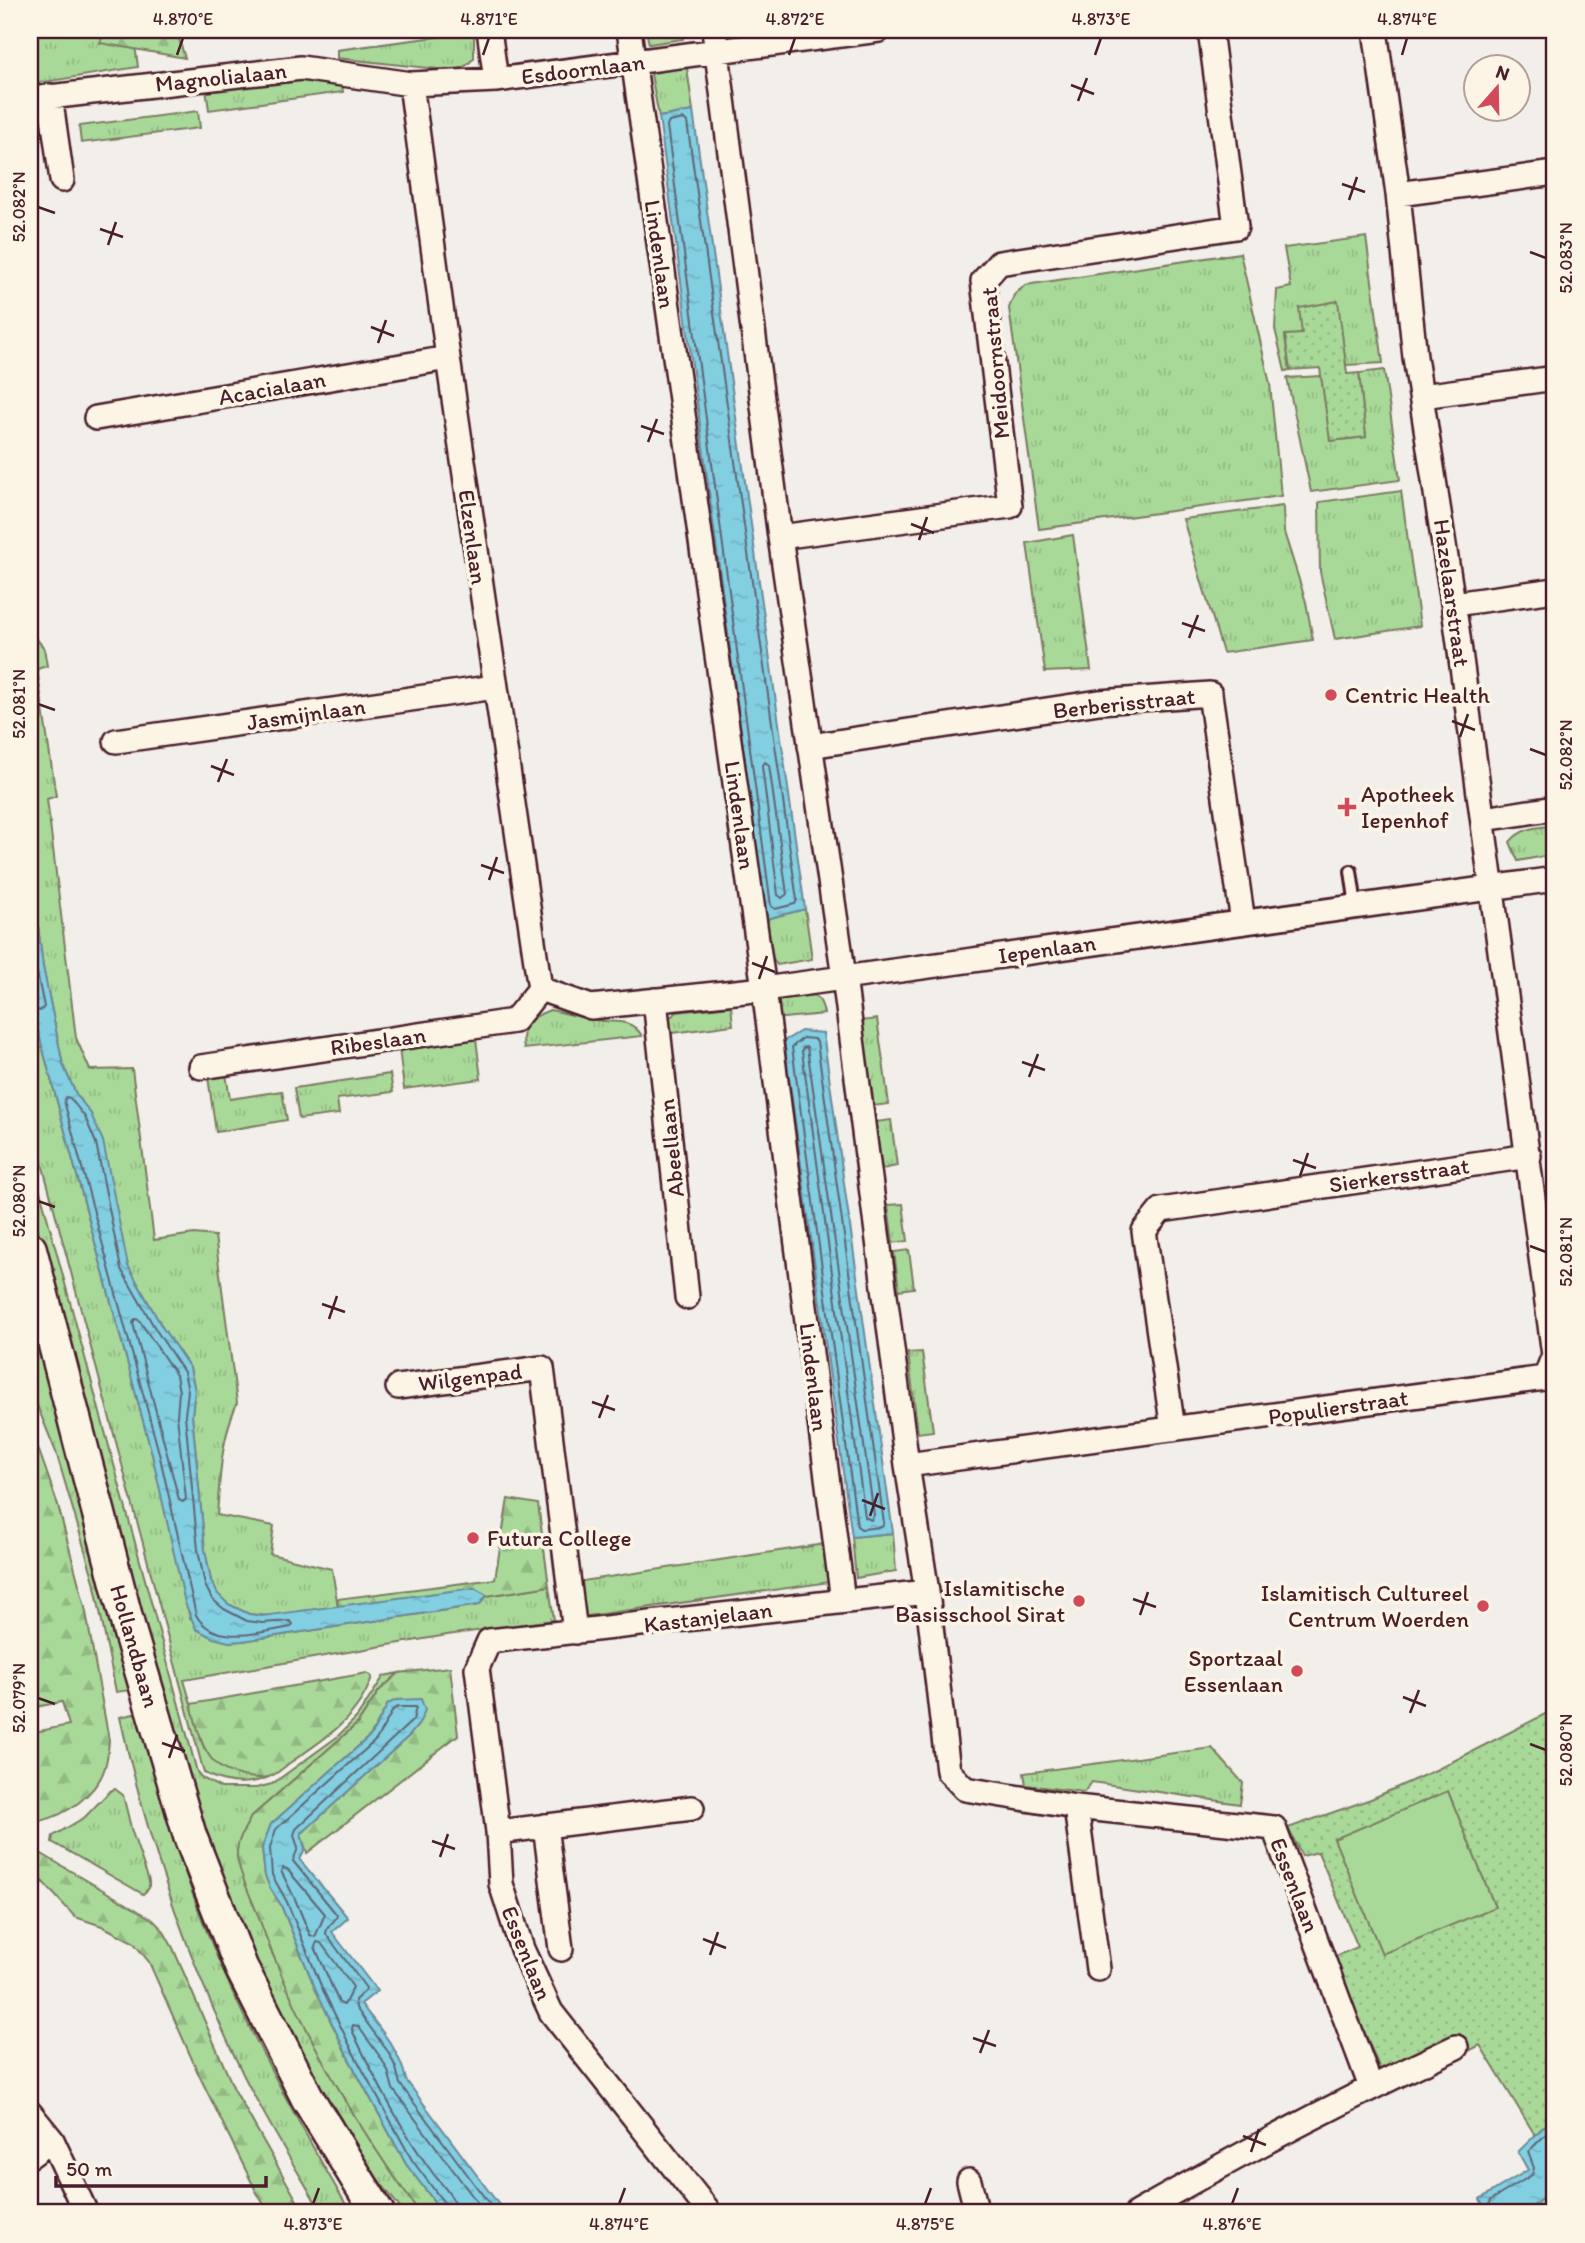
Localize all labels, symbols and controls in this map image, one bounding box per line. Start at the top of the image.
text: 4.870°E [153,8,213,30]
text: 4.871°E [460,8,518,30]
text: 4.872°E [766,8,824,30]
text: 4.873°E [1071,8,1131,30]
text: 4.874°E [1377,8,1437,30]
street label: Esdoornlaan [520,48,646,90]
north arrow [1462,52,1532,122]
street label: Magnolialaan [154,56,288,98]
text: N [1493,59,1513,85]
text: 52.082°N [8,171,30,243]
street label: Lindenlaan [639,198,681,310]
text: 52.083°N [1555,222,1577,294]
street label: Meidoornstraat [974,286,1016,440]
street label: Acacialaan [216,365,328,411]
street label: Elzenlaan [452,488,494,586]
street label: Hazelaarstraat [1428,517,1476,669]
text: 52.081°N [8,669,30,739]
place label: Centric Health [1345,681,1490,709]
street label: Berberisstraat [1051,682,1197,724]
marker: Centric Health [1323,687,1339,703]
street label: Jasmijnlaan [245,692,367,736]
text: 52.082°N [1555,719,1577,791]
street label: Lindenlaan [719,759,761,871]
place label: Apotheek Iepenhof [1361,780,1455,834]
marker: Apotheek Iepenhof [1339,799,1355,815]
street label: Iepenlaan [996,928,1098,970]
street label: Ribeslaan [328,1020,428,1062]
street label: Abeellaan [652,1098,690,1198]
street label: Sierkersstraat [1327,1151,1471,1199]
text: 52.080°N [8,1165,30,1237]
text: 52.081°N [1555,1217,1577,1287]
street label: Lindenlaan [793,1321,835,1433]
street label: Wilgenpad [417,1357,523,1397]
street label: Populierstraat [1266,1383,1410,1431]
place label: Futura College [487,1524,632,1552]
marker: Futura College [465,1530,481,1546]
place label: Islamitische Basisschool Sirat [895,1574,1065,1628]
place label: Islamitisch Cultureel Centrum Woerden [1261,1579,1469,1633]
street label: Hollandbaan [104,1581,166,1711]
marker: Islamitische Basisschool Sirat [1071,1593,1087,1609]
street label: Kastanjelaan [642,1595,774,1639]
marker: Islamitisch Cultureel Centrum Woerden [1475,1598,1491,1614]
place label: Sportzaal Essenlaan [1184,1644,1283,1698]
text: 52.079°N [8,1663,30,1733]
marker: Sportzaal Essenlaan [1289,1663,1305,1679]
text: 52.080°N [1555,1714,1577,1786]
street label: Essenlaan [1264,1834,1326,1936]
street label: Essenlaan [495,1902,559,2004]
scale bar [56,2145,266,2189]
text: 50 m [66,2156,113,2181]
text: 4.873°E [283,2213,343,2235]
text: 4.874°E [589,2213,649,2235]
text: 4.875°E [896,2213,954,2235]
text: 4.876°E [1203,2213,1261,2235]

